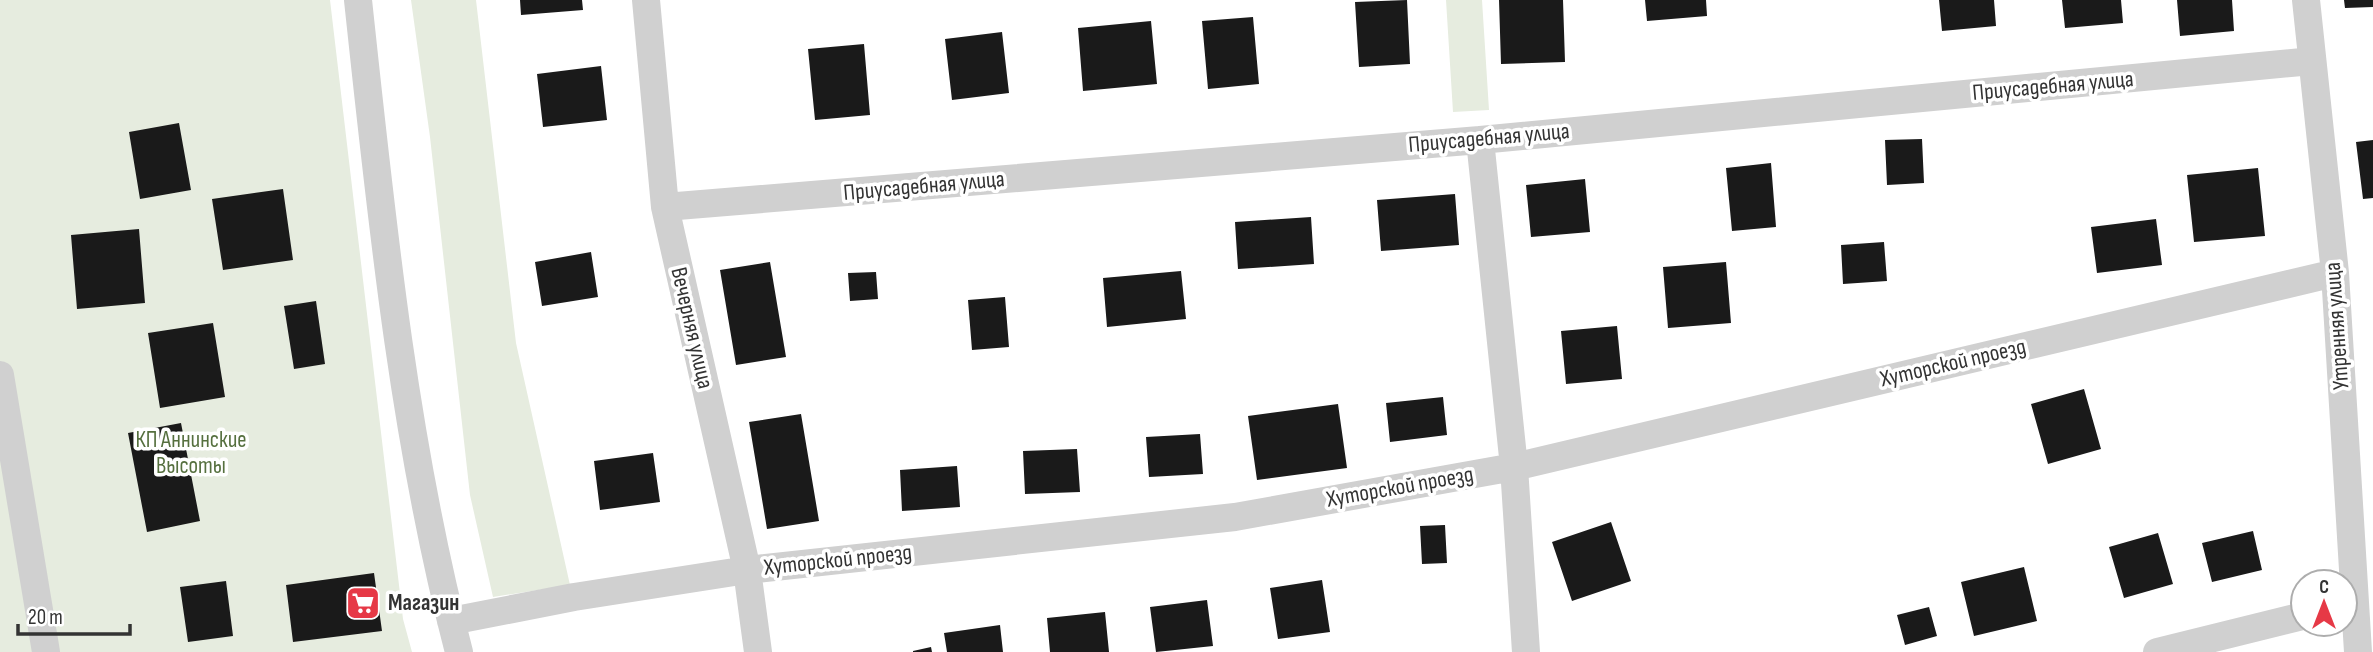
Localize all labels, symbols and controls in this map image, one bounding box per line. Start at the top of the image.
street label: Приусадебная улица [1971,65,2135,107]
street label: Приусадебная улица [1407,117,1571,159]
street label: Приусадебная улица [842,165,1006,207]
street label: Утренняя улица [2319,261,2355,391]
street label: Вечерняя улица [664,265,720,391]
street label: Хуторской проезд [1877,333,2029,394]
park label: КП Аннинские Высоты [135,426,247,480]
street label: Хуторской проезд [1323,460,1476,514]
street label: Хуторской проезд [762,538,913,582]
north arrow [2289,568,2359,638]
text: С [2319,576,2329,599]
supermarket icon: Магазин [344,584,382,622]
place label: Магазин [388,589,459,617]
scale bar [18,592,130,636]
text: 20 m [28,605,63,630]

